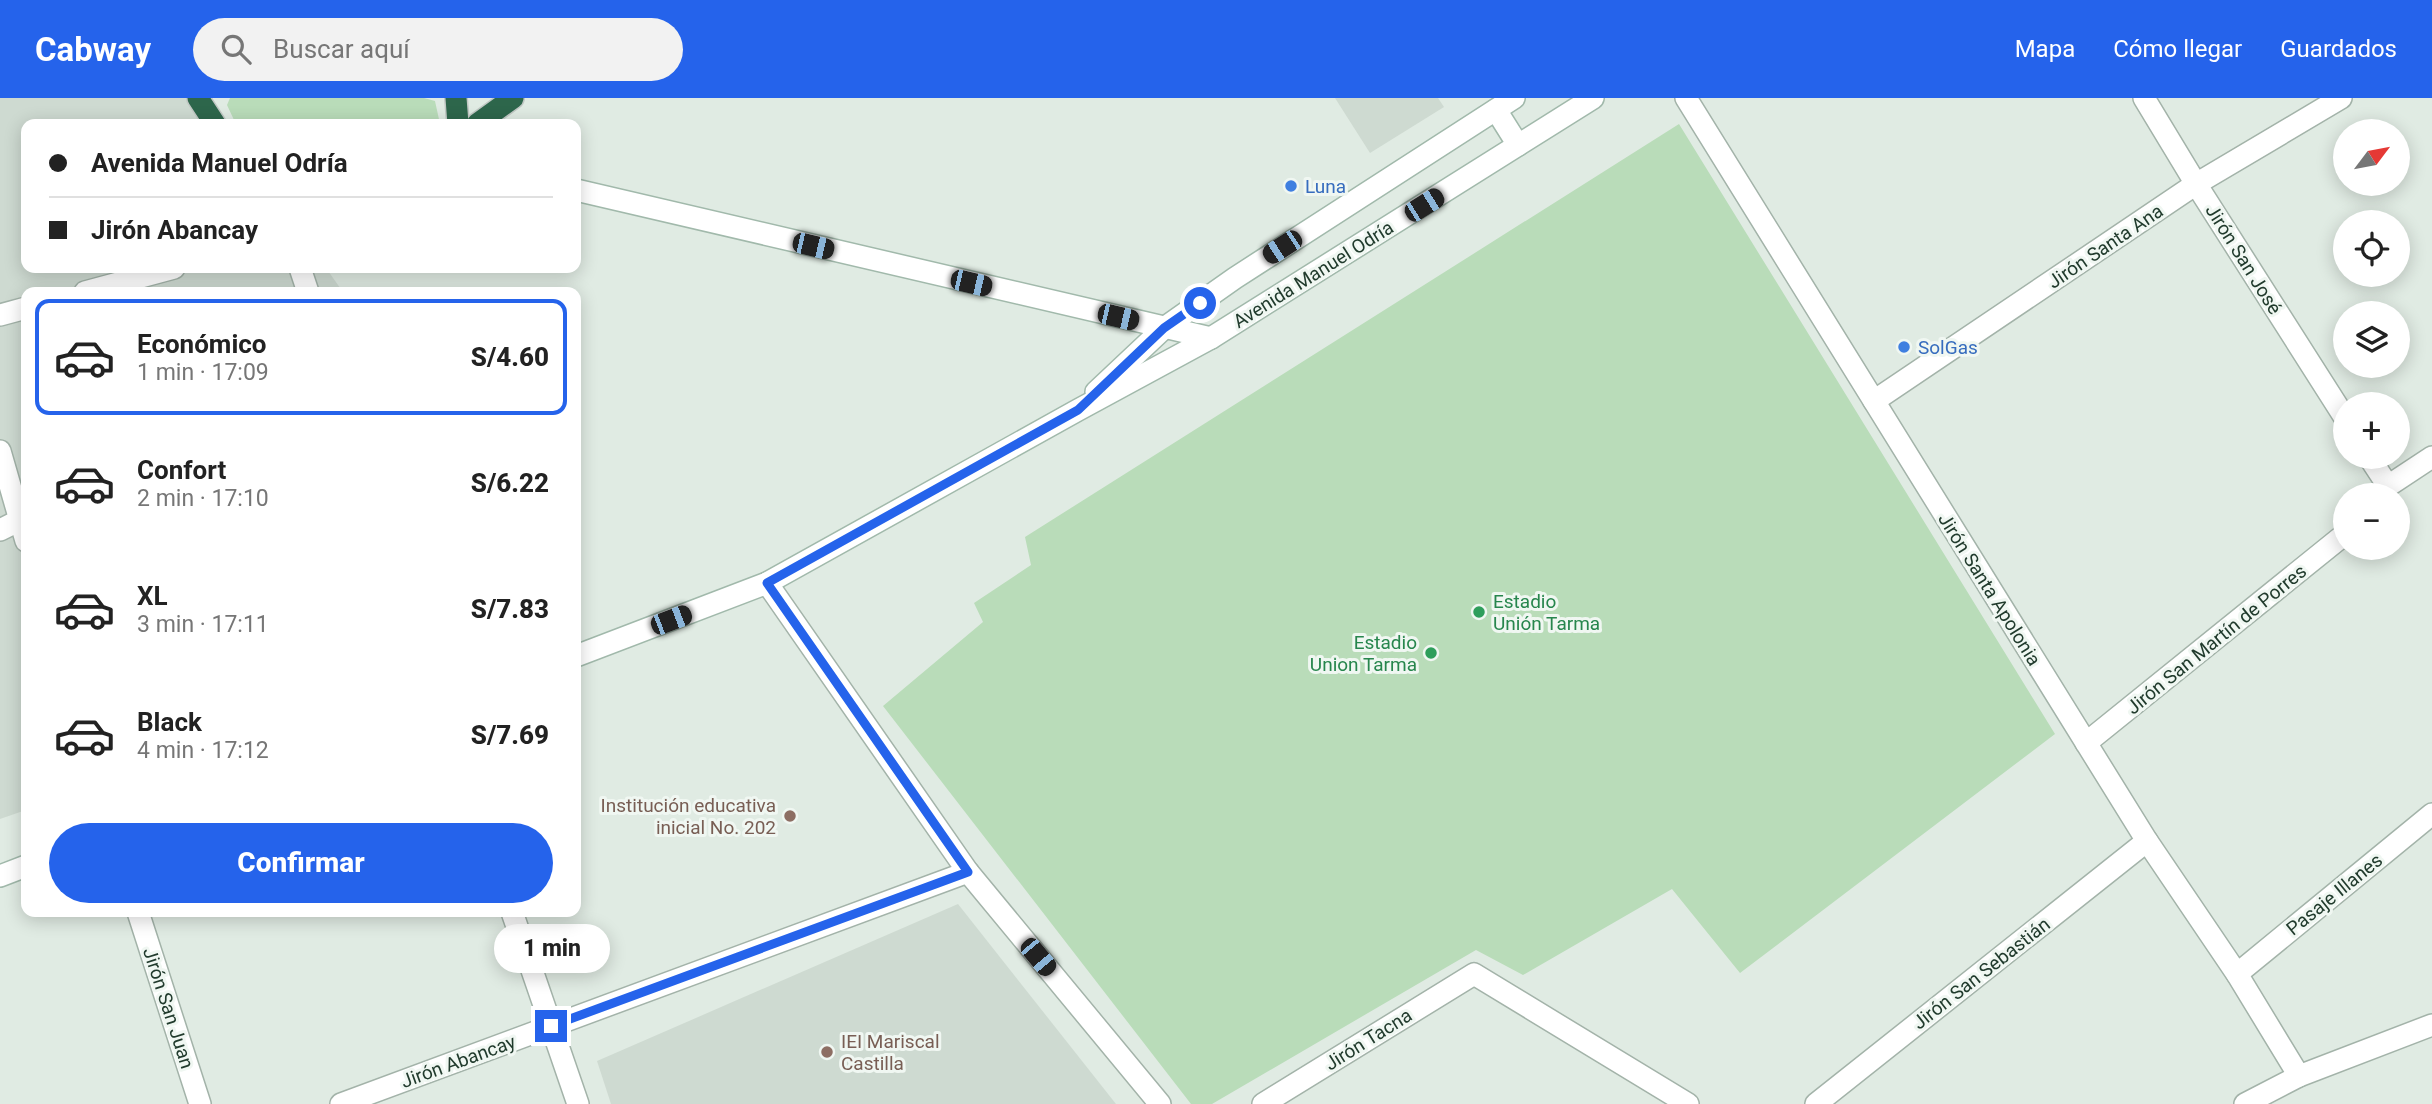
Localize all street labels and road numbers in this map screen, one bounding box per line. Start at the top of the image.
street label: Jirón Santa Ana [2043,199,2167,293]
street label: Jirón San José [2201,200,2287,319]
street label: Avenida Manuel Odría [1229,216,1398,333]
street label: Jirón Santa Apolonia [1933,509,2046,670]
street label: Jirón San Martín de Porres [2122,560,2311,719]
street label: Pasaje Illanes [2282,849,2387,940]
street label: Jirón San Sebastián [1908,913,2055,1034]
street label: Jirón San Juan [138,945,199,1072]
street label: Jirón Tacna [1320,1004,1416,1075]
street label: Jirón Abancay [398,1030,519,1093]

